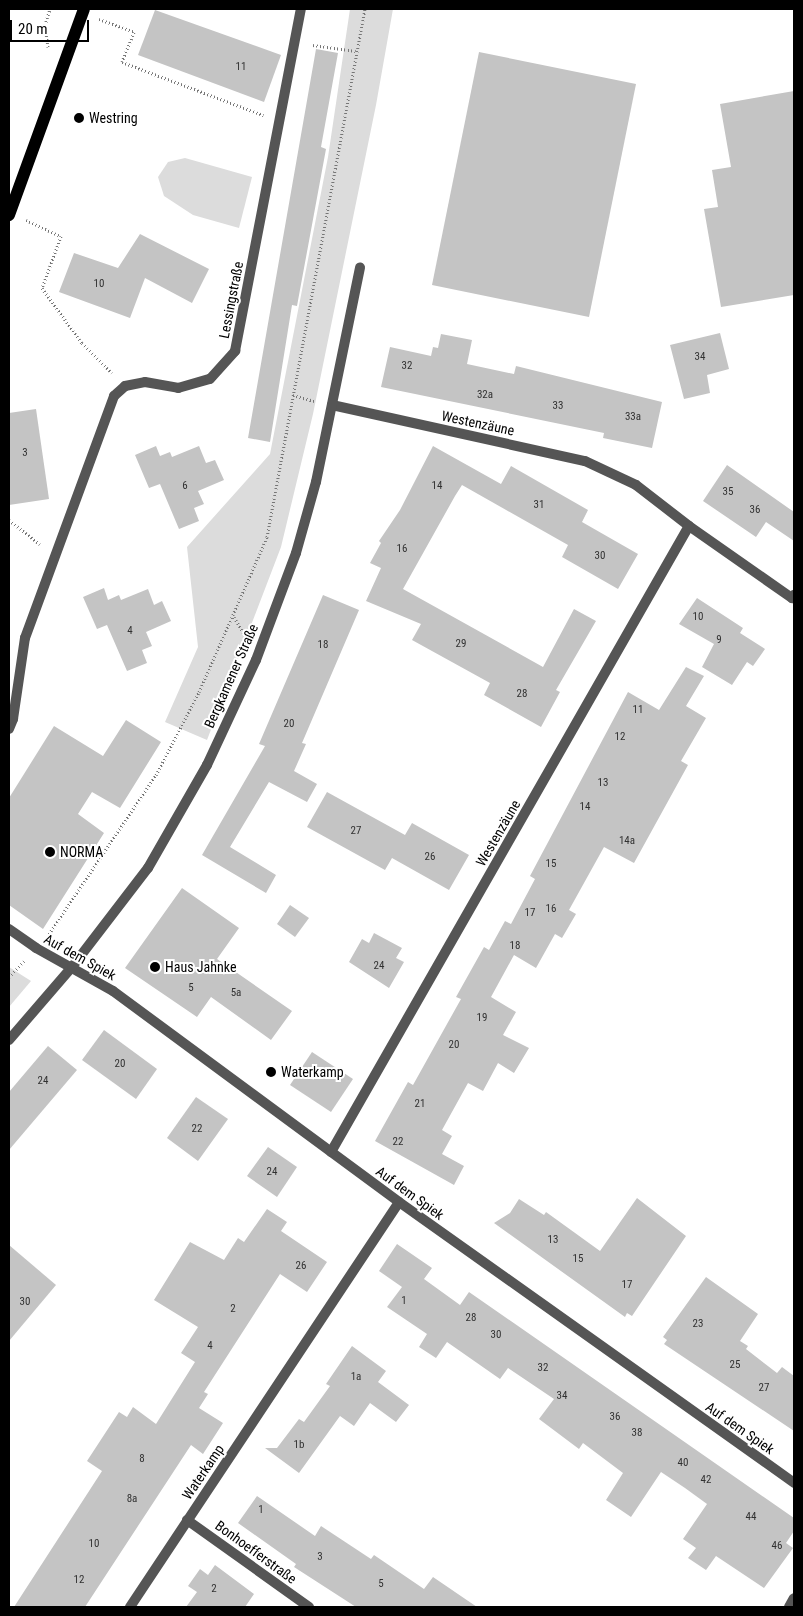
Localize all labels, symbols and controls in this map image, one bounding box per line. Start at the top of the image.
scale bar [12,10,91,42]
text: 20 m [18,20,48,38]
house number: 11 [236,60,246,74]
place label: Westring [89,110,138,126]
marker: Westring [73,112,85,124]
street label: Lessingstraße [215,260,247,340]
house number: 10 [94,277,104,291]
house number: 34 [695,350,705,364]
house number: 32 [402,359,412,373]
house number: 32a [477,388,493,402]
house number: 33 [553,399,563,413]
street label: Westenzäune [440,407,516,439]
house number: 33a [625,410,641,424]
house number: 3 [22,446,28,460]
house number: 6 [182,479,188,493]
house number: 14 [432,479,442,493]
house number: 35 [723,485,733,499]
house number: 31 [534,498,544,512]
house number: 36 [750,503,760,517]
house number: 16 [397,542,407,556]
house number: 30 [595,549,605,563]
house number: 10 [693,610,703,624]
street label: Bergkamener Straße [201,621,261,731]
house number: 4 [127,624,133,638]
house number: 9 [716,633,722,647]
house number: 29 [456,637,466,651]
house number: 18 [318,638,328,652]
house number: 28 [517,687,527,701]
house number: 11 [633,703,643,717]
house number: 20 [284,717,294,731]
house number: 12 [615,730,625,744]
house number: 13 [598,776,608,790]
street label: Westenzäune [472,797,524,869]
house number: 14 [580,800,590,814]
house number: 27 [351,824,361,838]
house number: 14a [619,834,635,848]
place label: NORMA [60,844,103,860]
marker: NORMA [44,846,56,858]
house number: 26 [425,850,435,864]
house number: 15 [546,857,556,871]
house number: 16 [546,902,556,916]
house number: 17 [525,906,535,920]
street label: Auf dem Spiek [41,930,119,984]
house number: 18 [510,939,520,953]
place label: Haus Jahnke [165,959,237,975]
house number: 24 [374,959,384,973]
marker: Haus Jahnke [149,961,161,973]
house number: 5 [188,981,194,995]
house number: 5a [231,986,241,1000]
house number: 19 [477,1011,487,1025]
house number: 20 [449,1038,459,1052]
house number: 20 [115,1057,125,1071]
place label: Waterkamp [281,1064,344,1080]
marker: Waterkamp [265,1066,277,1078]
house number: 24 [38,1074,48,1088]
house number: 21 [415,1097,425,1111]
house number: 22 [192,1122,202,1136]
house number: 22 [393,1135,403,1149]
street label: Auf dem Spiek [373,1163,447,1223]
house number: 24 [267,1165,277,1179]
house number: 13 [548,1233,558,1247]
house number: 15 [573,1252,583,1266]
house number: 26 [296,1259,306,1273]
house number: 17 [622,1278,632,1292]
house number: 1 [401,1294,407,1308]
house number: 30 [20,1295,30,1309]
house number: 2 [230,1302,236,1316]
house number: 28 [466,1311,476,1325]
house number: 23 [693,1317,703,1331]
house number: 30 [491,1328,501,1342]
house number: 4 [207,1339,213,1353]
house number: 25 [730,1358,740,1372]
house number: 32 [538,1361,548,1375]
house number: 1a [351,1370,361,1384]
house number: 27 [759,1381,769,1395]
house number: 34 [557,1389,567,1403]
street label: Auf dem Spiek [702,1398,778,1458]
house number: 36 [610,1410,620,1424]
house number: 38 [632,1426,642,1440]
house number: 1b [294,1438,304,1452]
street label: Waterkamp [179,1441,227,1503]
house number: 8 [139,1452,145,1466]
house number: 40 [678,1456,688,1470]
house number: 42 [701,1473,711,1487]
house number: 8a [127,1492,137,1506]
house number: 1 [258,1503,264,1517]
house number: 44 [746,1510,756,1524]
street label: Bonhoefferstraße [212,1517,300,1587]
house number: 10 [89,1537,99,1551]
house number: 46 [772,1539,782,1553]
house number: 3 [317,1550,323,1564]
house number: 12 [74,1573,84,1587]
house number: 5 [378,1577,384,1591]
house number: 2 [211,1582,217,1596]

